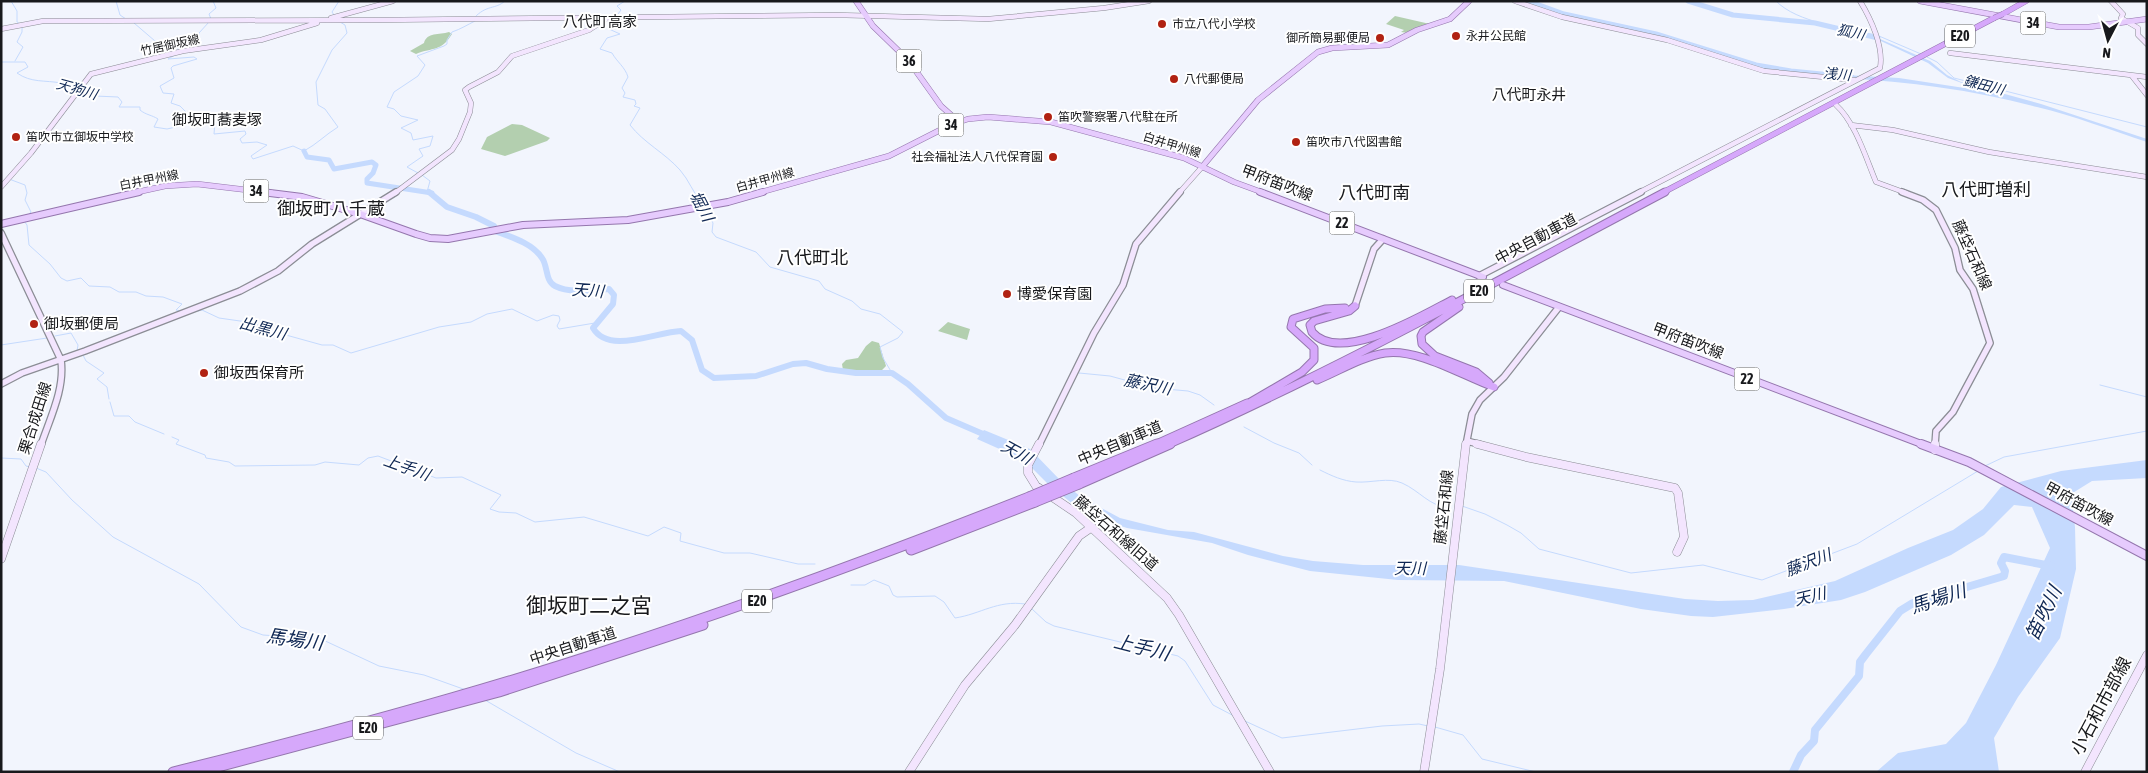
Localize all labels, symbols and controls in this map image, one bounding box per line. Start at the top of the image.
road number: 34 [2020,12,2046,34]
district label: 八代町高家 [562,13,638,30]
north arrow [2083,15,2133,65]
place label: 市立八代小学校 [1172,17,1256,31]
marker: 市立八代小学校 [1156,18,1168,30]
water label: 狐川 [1836,21,1868,43]
road number: E20 [1945,24,1975,48]
place label: 永井公民館 [1466,29,1526,43]
marker: 永井公民館 [1450,30,1462,42]
place label: 御所簡易郵便局 [1286,31,1370,45]
street label: 竹居御坂線 [139,32,201,58]
marker: 御所簡易郵便局 [1374,32,1386,44]
text: N [2102,45,2112,61]
road number: 36 [896,49,922,72]
water label: 浅川 [1822,65,1854,83]
place label: 八代郵便局 [1184,72,1244,86]
water label: 鎌田川 [1962,72,2008,98]
marker: 八代郵便局 [1168,73,1180,85]
water label: 天狗川 [55,76,101,103]
district label: 八代町永井 [1491,86,1567,103]
place label: 笛吹警察署八代駐在所 [1058,110,1178,124]
district label: 御坂町蕎麦塚 [172,111,262,128]
marker: 笛吹警察署八代駐在所 [1042,111,1054,123]
road number: 34 [938,114,964,136]
place label: 笛吹市立御坂中学校 [26,130,134,144]
street label: 白井甲州線 [1141,130,1203,160]
marker: 笛吹市立御坂中学校 [10,131,22,143]
place label: 笛吹市八代図書館 [1306,135,1402,149]
marker: 笛吹市八代図書館 [1290,136,1302,148]
place label: 社会福祉法人八代保育園 [911,150,1043,164]
marker: 社会福祉法人八代保育園 [1047,151,1059,163]
street label: 甲府笛吹線 [1239,161,1315,204]
street label: 白井甲州線 [734,165,796,195]
street label: 白井甲州線 [118,167,180,193]
district label: 八代町増利 [1941,179,2031,200]
road number: 34 [244,180,268,202]
district label: 八代町南 [1338,182,1410,203]
water label: 堀川 [687,188,718,226]
district label: 御坂町八千蔵 [277,198,385,219]
street label: 中央自動車道 [1492,210,1579,267]
road number: 22 [1330,212,1354,234]
street label: 藤垈石和線 [1949,217,1995,293]
district label: 八代町北 [776,247,848,268]
water label: 天川 [571,280,607,300]
road number: E20 [1464,280,1494,302]
place label: 博愛保育園 [1017,285,1092,302]
marker: 博愛保育園 [1001,288,1013,300]
water label: 出黒川 [237,313,290,343]
place label: 御坂郵便局 [44,315,119,332]
marker: 御坂郵便局 [28,318,40,330]
street label: 甲府笛吹線 [1650,319,1726,362]
place label: 御坂西保育所 [214,364,304,381]
marker: 御坂西保育所 [198,367,210,379]
road number: 22 [1734,368,1760,390]
water label: 藤沢川 [1123,370,1175,398]
street label: 栗合成田線 [15,380,54,456]
street label: 中央自動車道 [1075,417,1165,468]
water label: 天川 [999,436,1037,469]
water label: 上手川 [381,450,435,484]
street label: 藤垈石和線 [1431,469,1456,545]
street label: 甲府笛吹線 [2042,478,2116,529]
street label: 藤垈石和線旧道 [1071,492,1162,573]
water label: 藤沢川 [1782,544,1835,579]
water label: 天川 [1394,559,1428,577]
water label: 馬場川 [1907,578,1970,617]
water label: 笛吹川 [2021,581,2066,643]
water label: 天川 [1792,583,1830,608]
road number: E20 [742,590,772,612]
district label: 御坂町二之宮 [526,593,652,617]
water label: 馬場川 [265,624,327,654]
street label: 中央自動車道 [527,624,618,668]
water label: 上手川 [1112,629,1174,665]
street label: 小石和市部線 [2066,653,2135,758]
road number: E20 [353,716,383,740]

